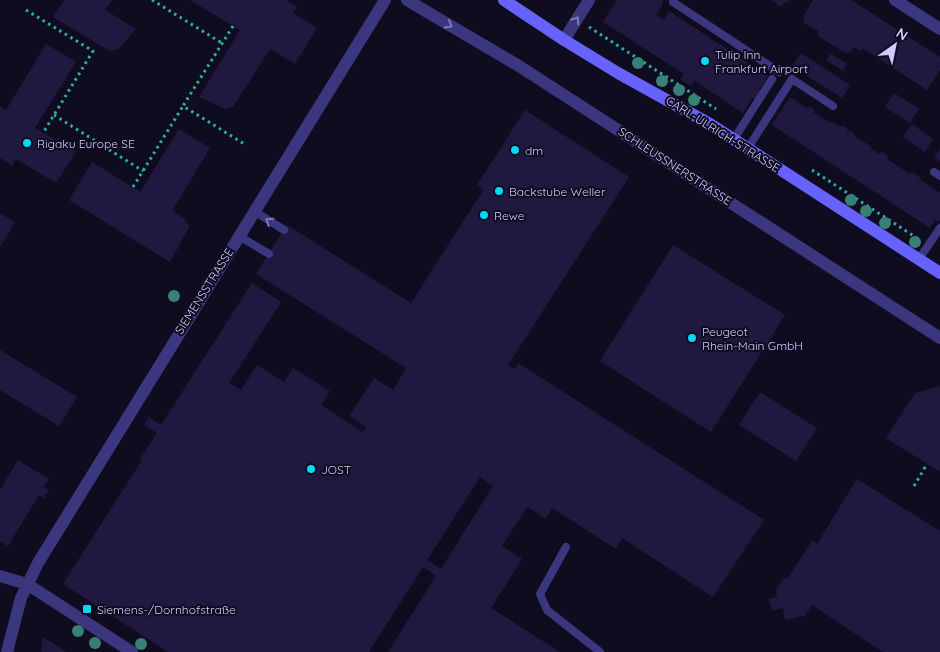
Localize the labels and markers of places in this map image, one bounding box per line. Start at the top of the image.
place label: Tulip Inn Frankfurt Airport [715,47,808,76]
marker: Tulip Inn Frankfurt Airport [699,55,711,67]
place label: Rigaku Europe SE [37,136,135,151]
marker: Rigaku Europe SE [21,137,33,149]
place label: dm [525,143,543,158]
marker: dm [509,144,521,156]
place label: Backstube Weller [509,184,606,199]
marker: Backstube Weller [493,185,505,197]
place label: Rewe [494,208,525,223]
marker: Rewe [478,209,490,221]
place label: Peugeot Rhein-Main GmbH [702,324,803,353]
marker: Peugeot Rhein-Main GmbH [686,332,698,344]
place label: JOST [321,462,351,477]
marker: JOST [305,463,317,475]
place label: Siemens-/Dornhofstraße [97,602,236,617]
marker: Siemens-/Dornhofstraße [81,603,93,615]

